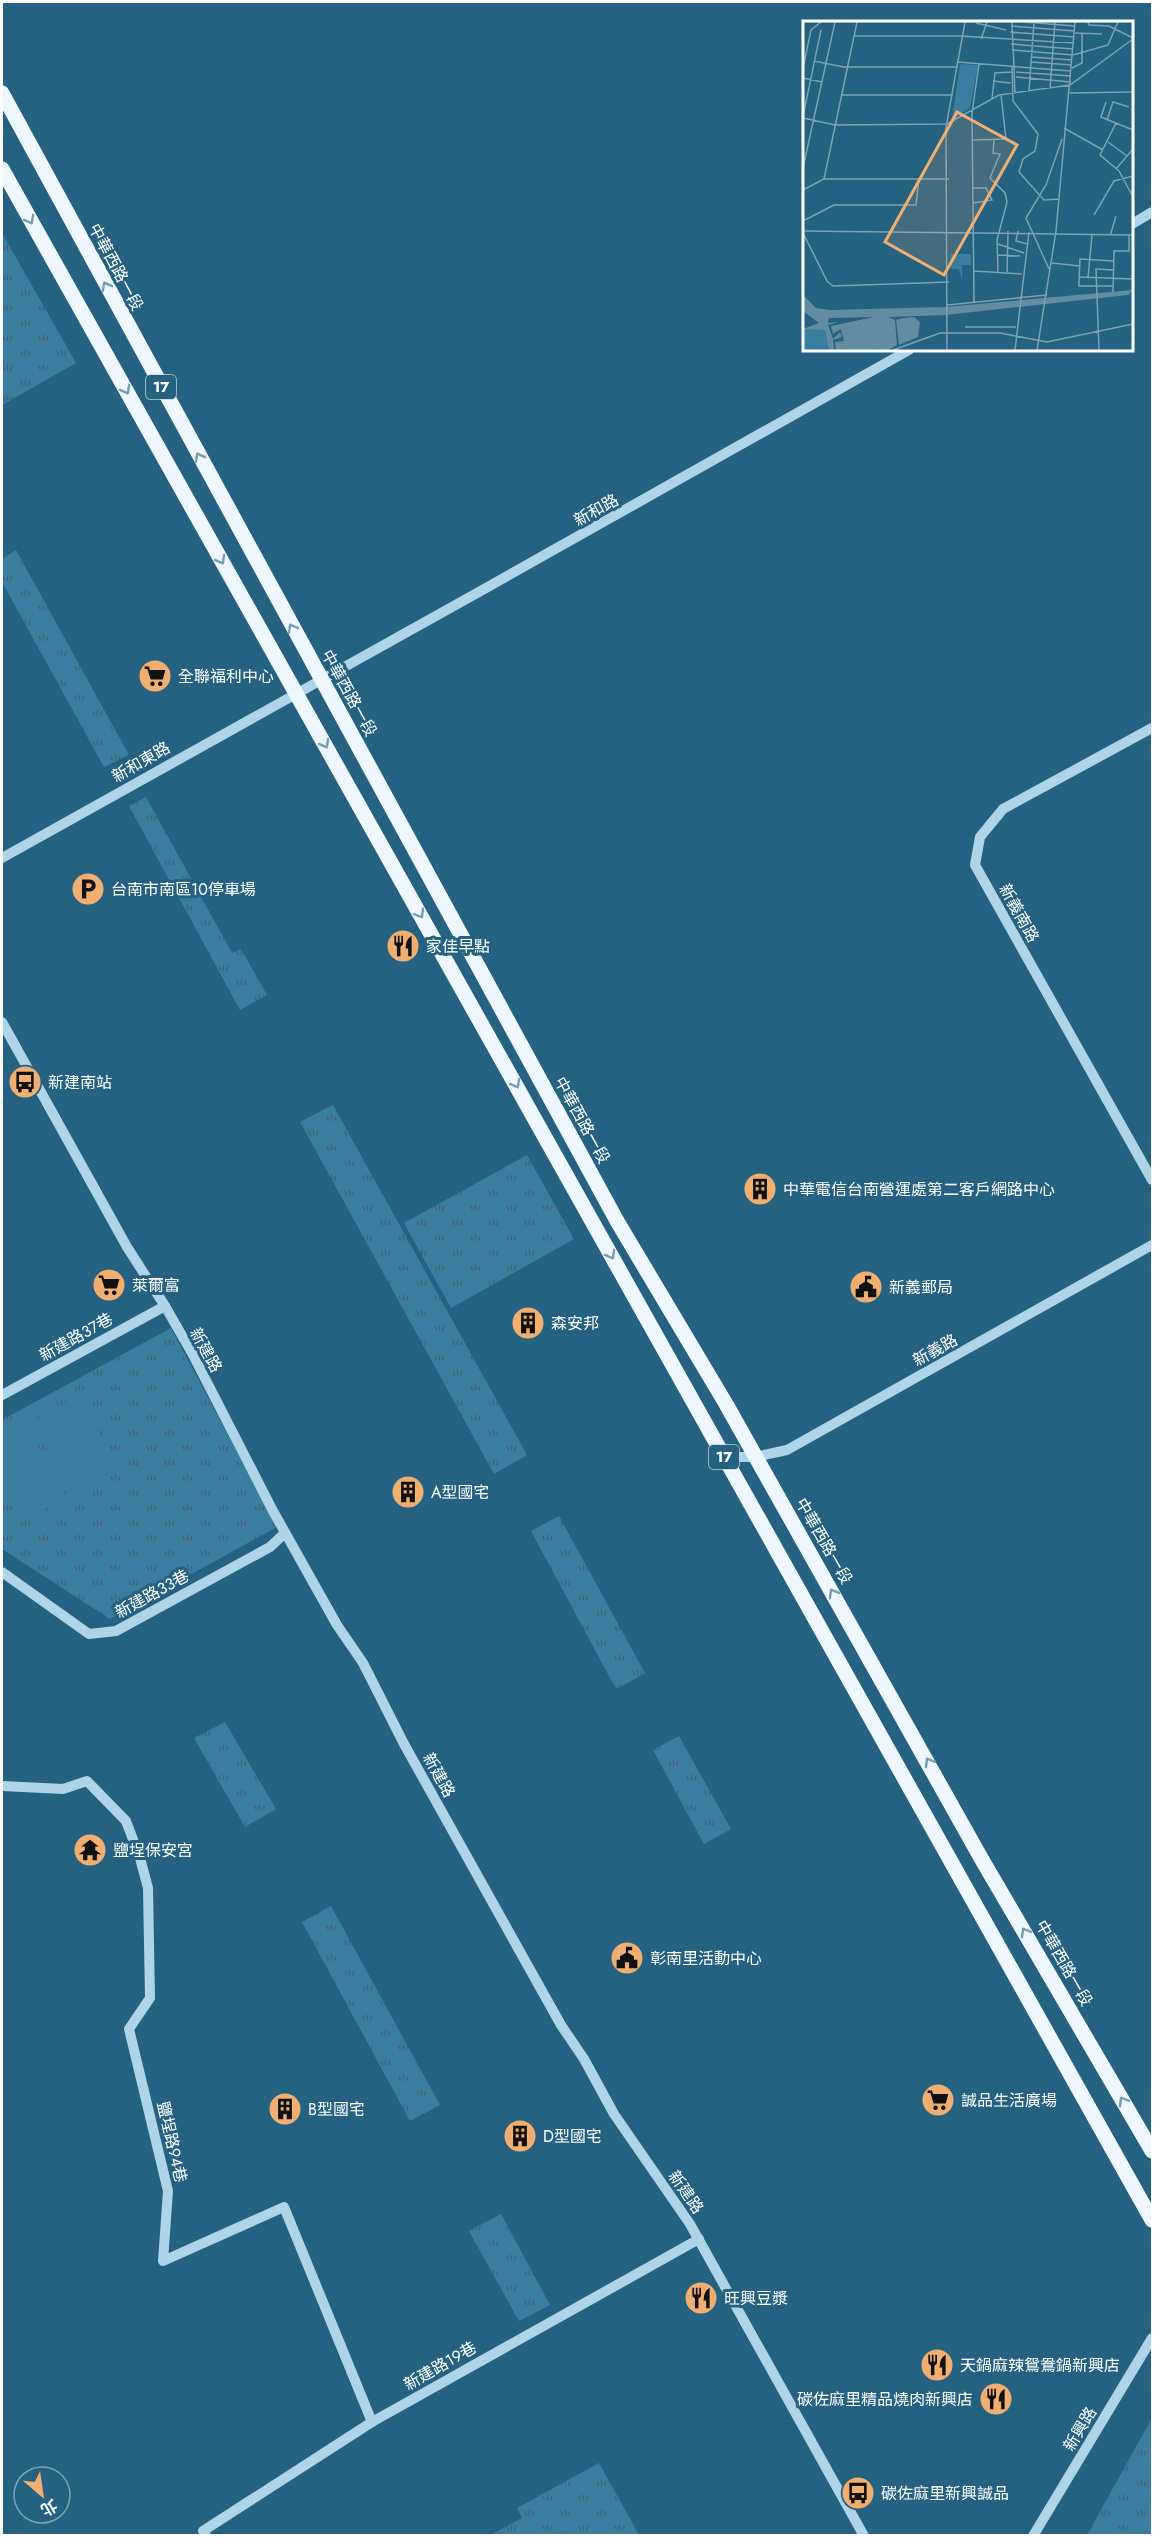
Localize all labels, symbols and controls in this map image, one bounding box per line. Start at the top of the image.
inset map [803,21,1133,351]
one-way arrow [23,214,34,224]
street label: 中華西路一段 [83,219,149,315]
one-way arrow [102,281,113,292]
road number: 17 [146,375,176,399]
one-way arrow [119,384,130,394]
one-way arrow [195,453,206,463]
street label: 新和路 [569,488,623,532]
one-way arrow [214,554,225,564]
one-way arrow [288,624,299,635]
street label: 中華西路一段 [316,645,382,741]
supermarket icon: 全聯福利中心 [137,658,173,694]
place label: 全聯福利中心 [178,665,274,688]
street label: 新和東路 [108,736,174,788]
one-way arrow [317,738,329,749]
parking icon: 台南市南區10停車場 [70,871,106,907]
place label: 台南市南區10停車場 [111,878,256,901]
street label: 新義南路 [993,879,1045,947]
one-way arrow [413,908,424,919]
restaurant icon: 家佳早點 [385,928,421,964]
place label: 家佳早點 [426,935,490,958]
bus stop icon: 新建南站 [7,1064,43,1100]
place label: 新建南站 [48,1071,112,1094]
street label: 中華西路一段 [549,1072,615,1168]
one-way arrow [509,1078,520,1088]
building icon: 中華電信台南營運處第二客戶網路中心 [742,1171,778,1207]
place label: 中華電信台南營運處第二客戶網路中心 [783,1178,1055,1201]
one-way arrow [604,1248,615,1259]
supermarket icon: 萊爾富 [91,1267,127,1303]
public building icon: 新義郵局 [848,1269,884,1305]
place label: 萊爾富 [132,1274,180,1297]
place label: 新義郵局 [889,1276,953,1299]
building icon: 森安邦 [510,1305,546,1341]
street label: 新建路37巷 [35,1307,117,1367]
place label: 森安邦 [551,1312,599,1335]
street label: 新建路 [184,1323,228,1377]
street label: 新義路 [908,1328,962,1372]
road number: 17 [709,1445,739,1469]
building icon: A型國宅 [390,1474,426,1510]
place label: A型國宅 [431,1481,490,1504]
street label: 中華西路一段 [790,1494,858,1588]
street label: 新建路33巷 [111,1564,193,1624]
one-way arrow [828,1589,840,1599]
street label: 新建路 [417,1748,461,1802]
one-way arrow [925,1758,936,1769]
temple icon: 鹽埕保安宮 [72,1832,108,1868]
place label: 鹽埕保安宮 [113,1839,193,1862]
street label: 中華西路一段 [1030,1916,1098,2010]
one-way arrow [1021,1928,1032,1938]
public building icon: 彰南里活動中心 [609,1940,645,1976]
place label: 彰南里活動中心 [650,1947,762,1970]
supermarket icon: 誠品生活廣場 [920,2082,956,2118]
place label: 誠品生活廣場 [961,2089,1057,2112]
building icon: B型國宅 [267,2091,303,2127]
one-way arrow [1119,2096,1130,2107]
place label: B型國宅 [308,2098,365,2121]
street label: 鹽埕路94巷 [152,2099,192,2185]
building icon: D型國宅 [502,2118,538,2154]
place label: D型國宅 [543,2125,602,2148]
street label: 新建路 [663,2166,709,2218]
restaurant icon: 旺興豆漿 [683,2280,719,2316]
place label: 旺興豆漿 [724,2287,788,2310]
street label: 新建路19巷 [399,2336,481,2396]
restaurant icon: 天鍋麻辣鴛鴦鍋新興店 [919,2347,955,2383]
place label: 天鍋麻辣鴛鴦鍋新興店 [960,2354,1120,2377]
restaurant icon: 碳佐麻里精品燒肉新興店 [978,2381,1014,2417]
place label: 碳佐麻里精品燒肉新興店 [797,2388,973,2411]
street label: 新興路 [1058,2402,1102,2456]
north arrow [12,2465,72,2525]
bus stop icon: 碳佐麻里新興誠品 [840,2475,876,2511]
place label: 碳佐麻里新興誠品 [881,2482,1009,2505]
text: 北 [36,2494,62,2522]

